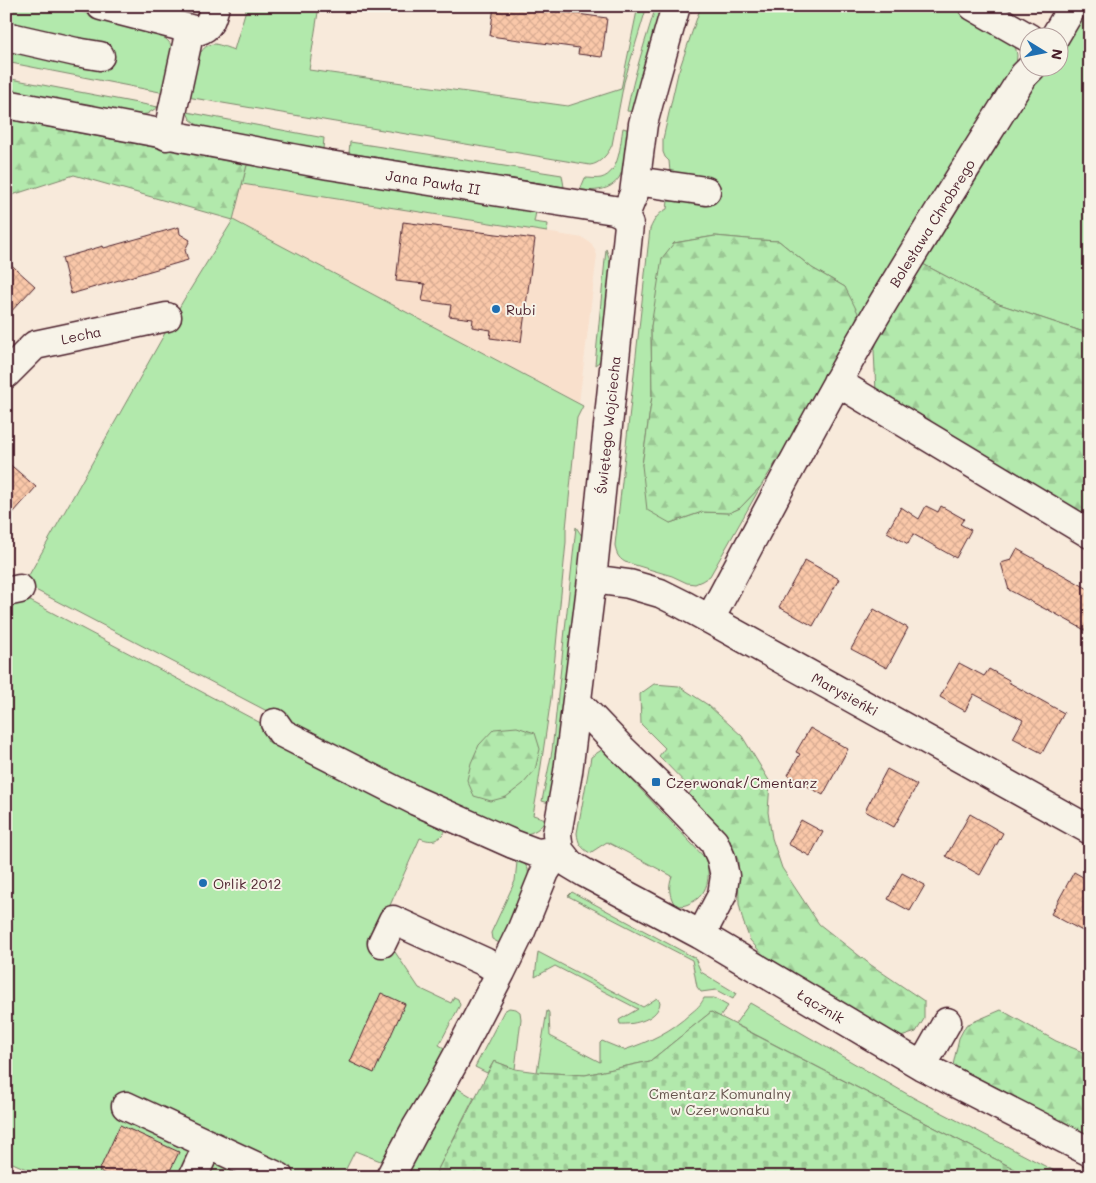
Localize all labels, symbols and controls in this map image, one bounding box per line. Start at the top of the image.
north arrow [1018,28,1068,78]
text: N [1047,47,1068,61]
street label: Bolesława Chrobrego [885,155,979,291]
street label: Jana Pawła II [384,165,482,199]
place label: Rubi [506,300,536,319]
marker: Rubi [490,303,502,315]
street label: Lecha [59,321,103,349]
street label: Świętego Wojciecha [591,355,625,495]
street label: Marysieńki [808,668,882,720]
place label: Czerwonak/Cmentarz [666,773,817,792]
marker: Czerwonak/Cmentarz [650,776,662,788]
place label: Orlik 2012 [213,874,281,893]
marker: Orlik 2012 [197,877,209,889]
street label: Łącznik [794,985,848,1027]
park label: Cmentarz Komunalny w Czerwonaku [649,1084,791,1119]

